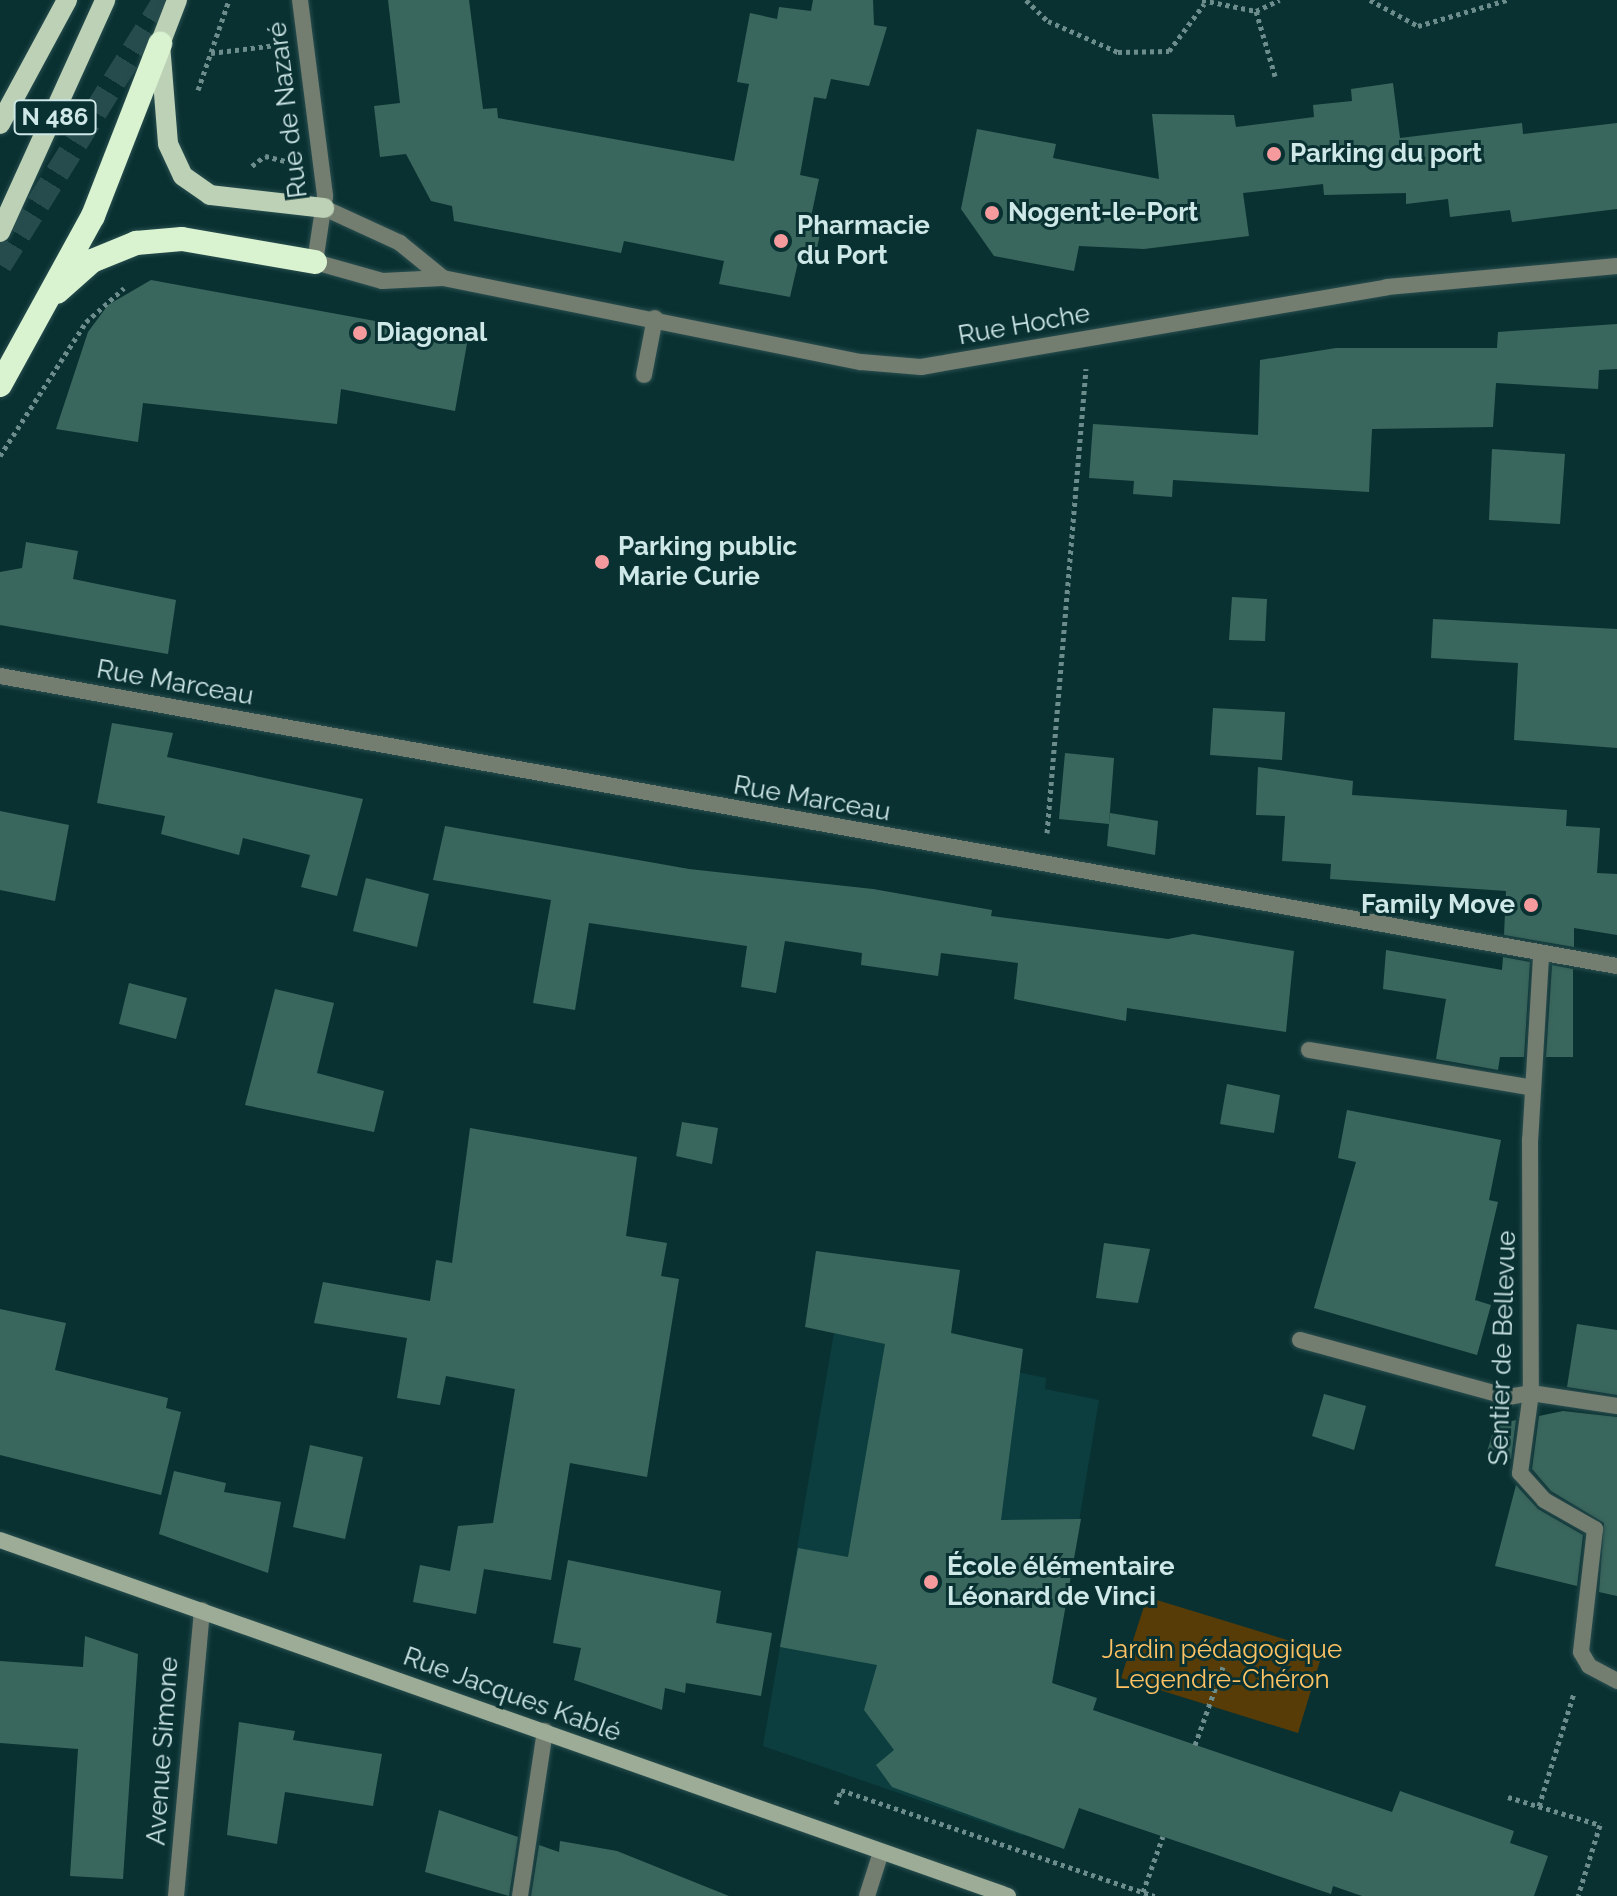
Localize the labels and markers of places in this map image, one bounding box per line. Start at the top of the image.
place label: Parking du port [1290,138,1482,170]
marker: Parking du port [1265,145,1283,163]
place label: Nogent-le-Port [1008,197,1198,229]
marker: Nogent-le-Port [983,204,1001,222]
place label: Pharmacie du Port [797,210,930,272]
marker: Pharmacie du Port [772,232,790,250]
place label: Diagonal [376,317,487,349]
marker: Diagonal [351,324,369,342]
place label: Parking public Marie Curie [618,531,797,592]
marker: Parking public Marie Curie [593,553,611,571]
place label: Family Move [1360,889,1515,921]
marker: Family Move [1522,896,1540,914]
place label: École élémentaire Léonard de Vinci [947,1551,1175,1612]
marker: École élémentaire Léonard de Vinci [922,1573,940,1591]

